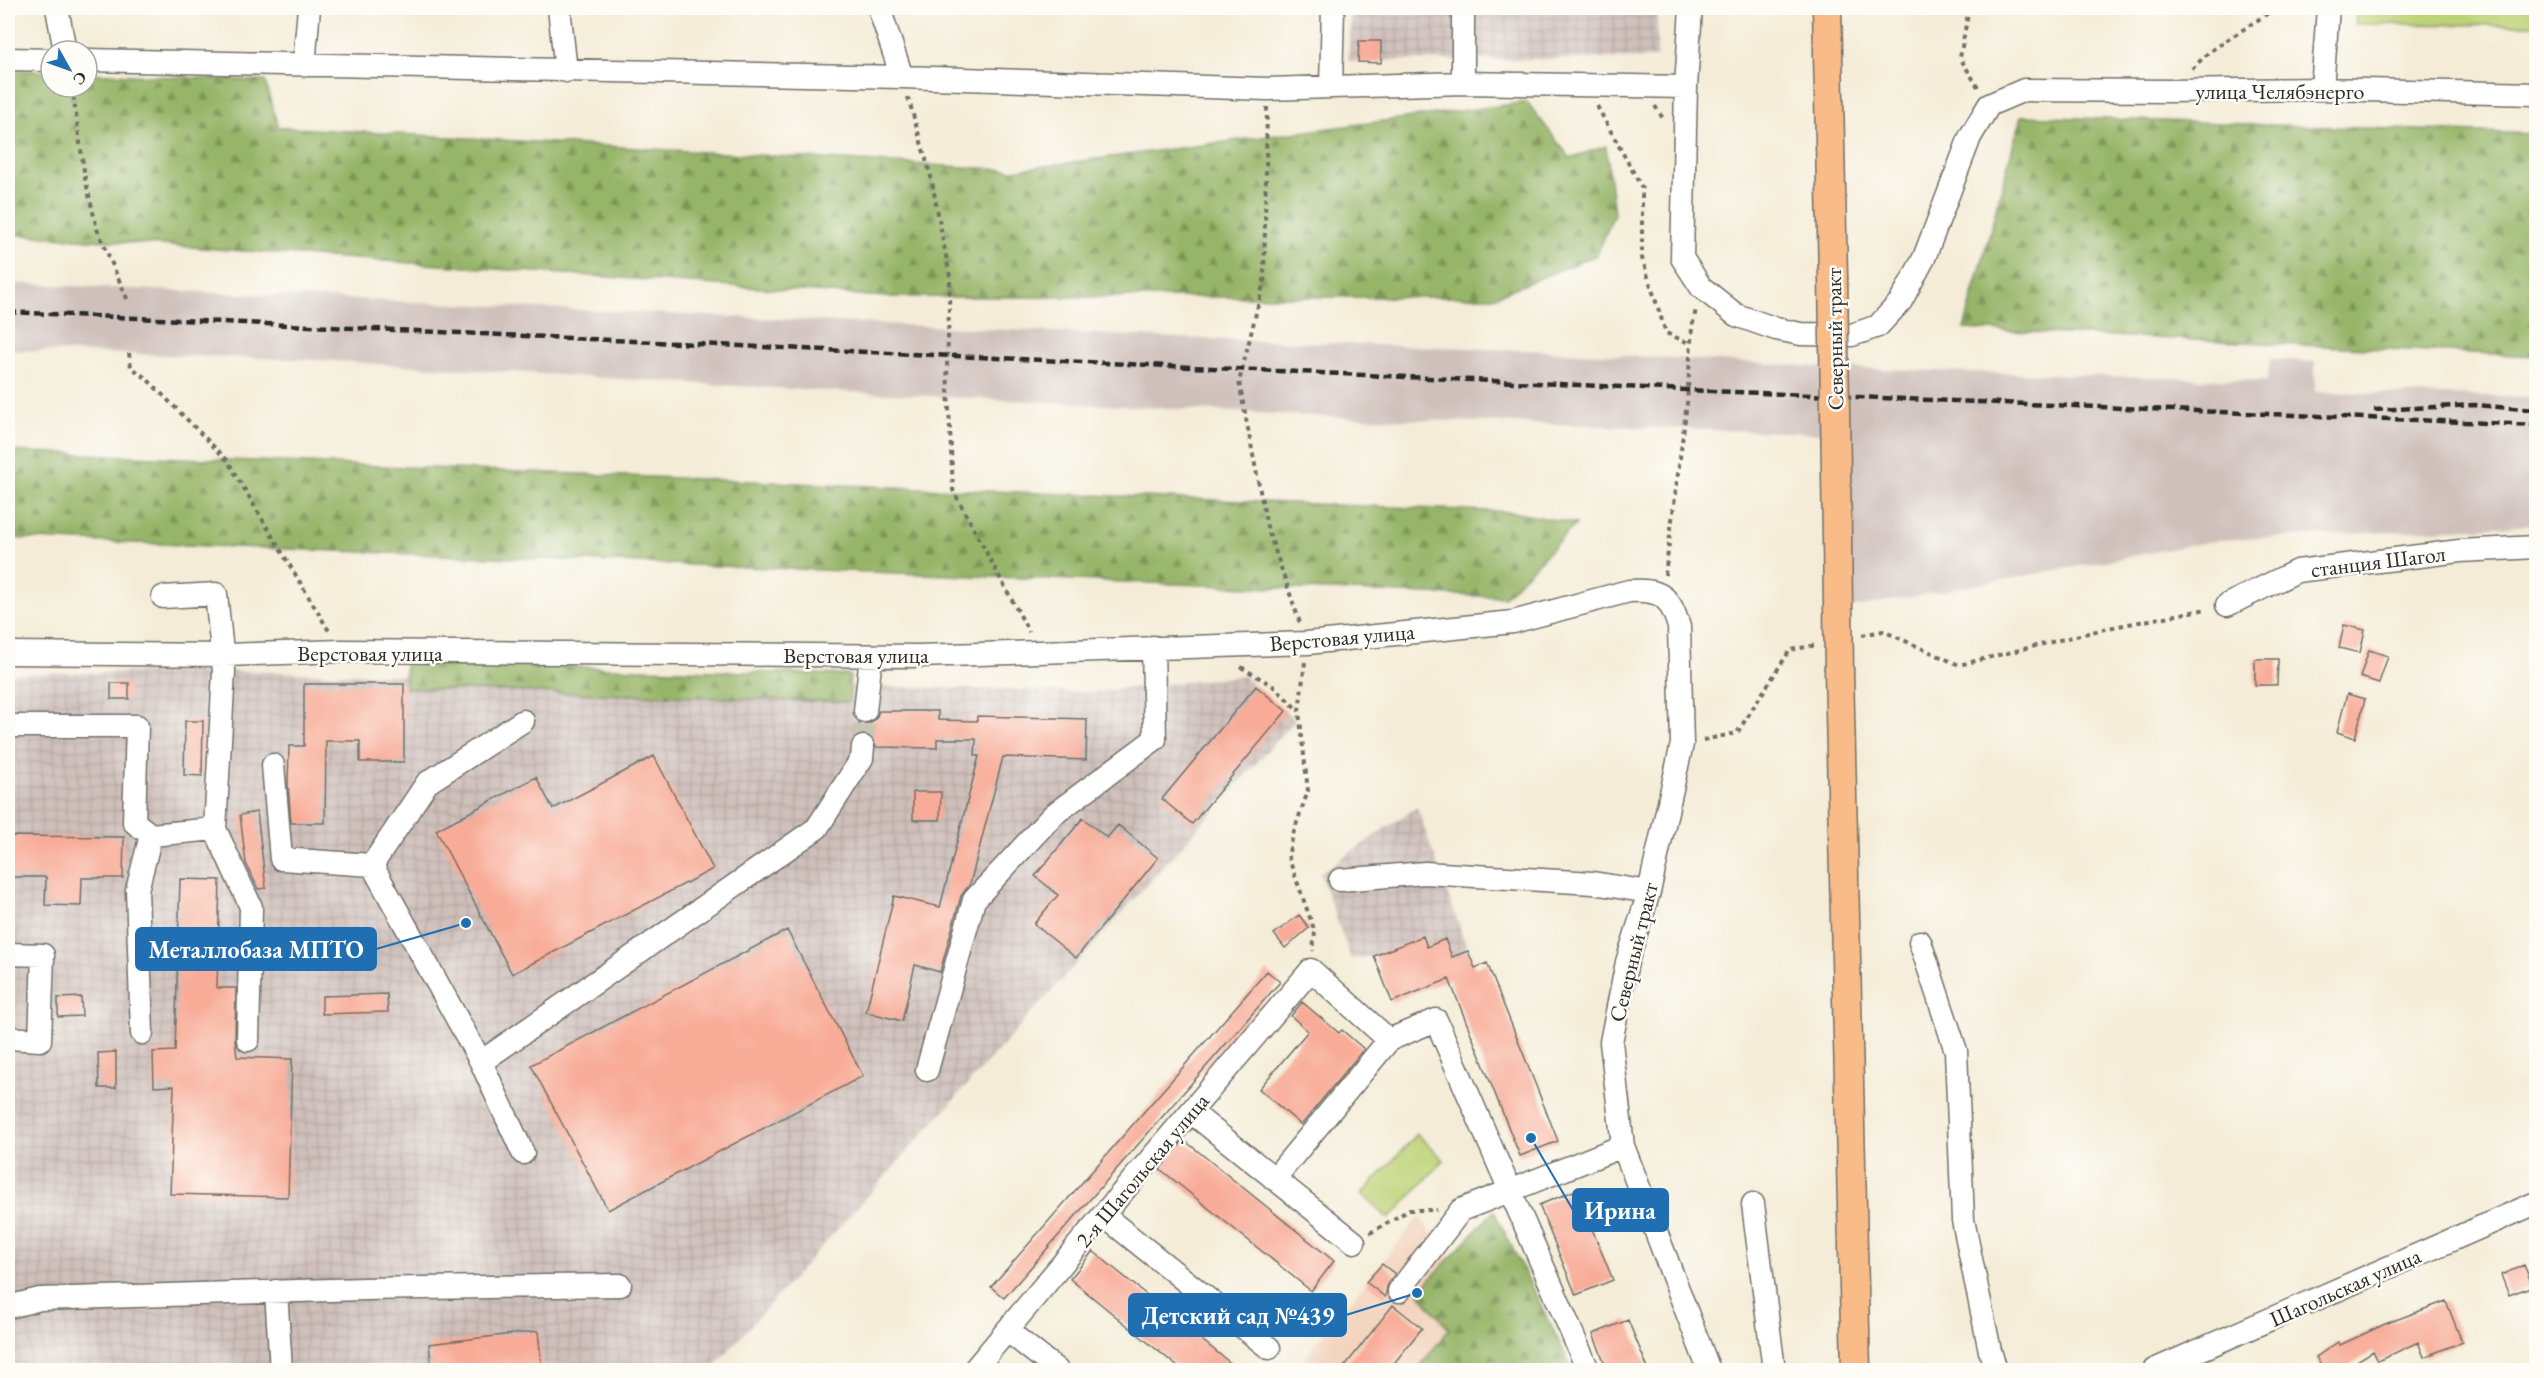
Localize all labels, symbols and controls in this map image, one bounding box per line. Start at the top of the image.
north arrow [39,39,99,99]
text: С [68,67,92,89]
street label: улица Челябэнерго [2196,77,2365,106]
street label: Северный тракт [1819,267,1850,411]
street label: станция Шагол [2309,539,2448,584]
street label: Верстовая улица [1268,617,1416,658]
street label: Верстовая улица [297,639,443,668]
street label: Верстовая улица [783,641,929,670]
street label: Северный тракт [1602,879,1665,1025]
callout: Металлобаза МПТО [136,928,376,970]
text: Металлобаза МПТО [148,934,364,965]
street label: 2-я Шагольская улица [1069,1087,1216,1254]
callout: Ирина [1573,1189,1668,1231]
text: Ирина [1584,1195,1656,1226]
street label: Шагольская улица [2265,1241,2425,1334]
callout: Детский сад №439 [1129,1294,1346,1336]
text: Детский сад №439 [1141,1300,1335,1331]

